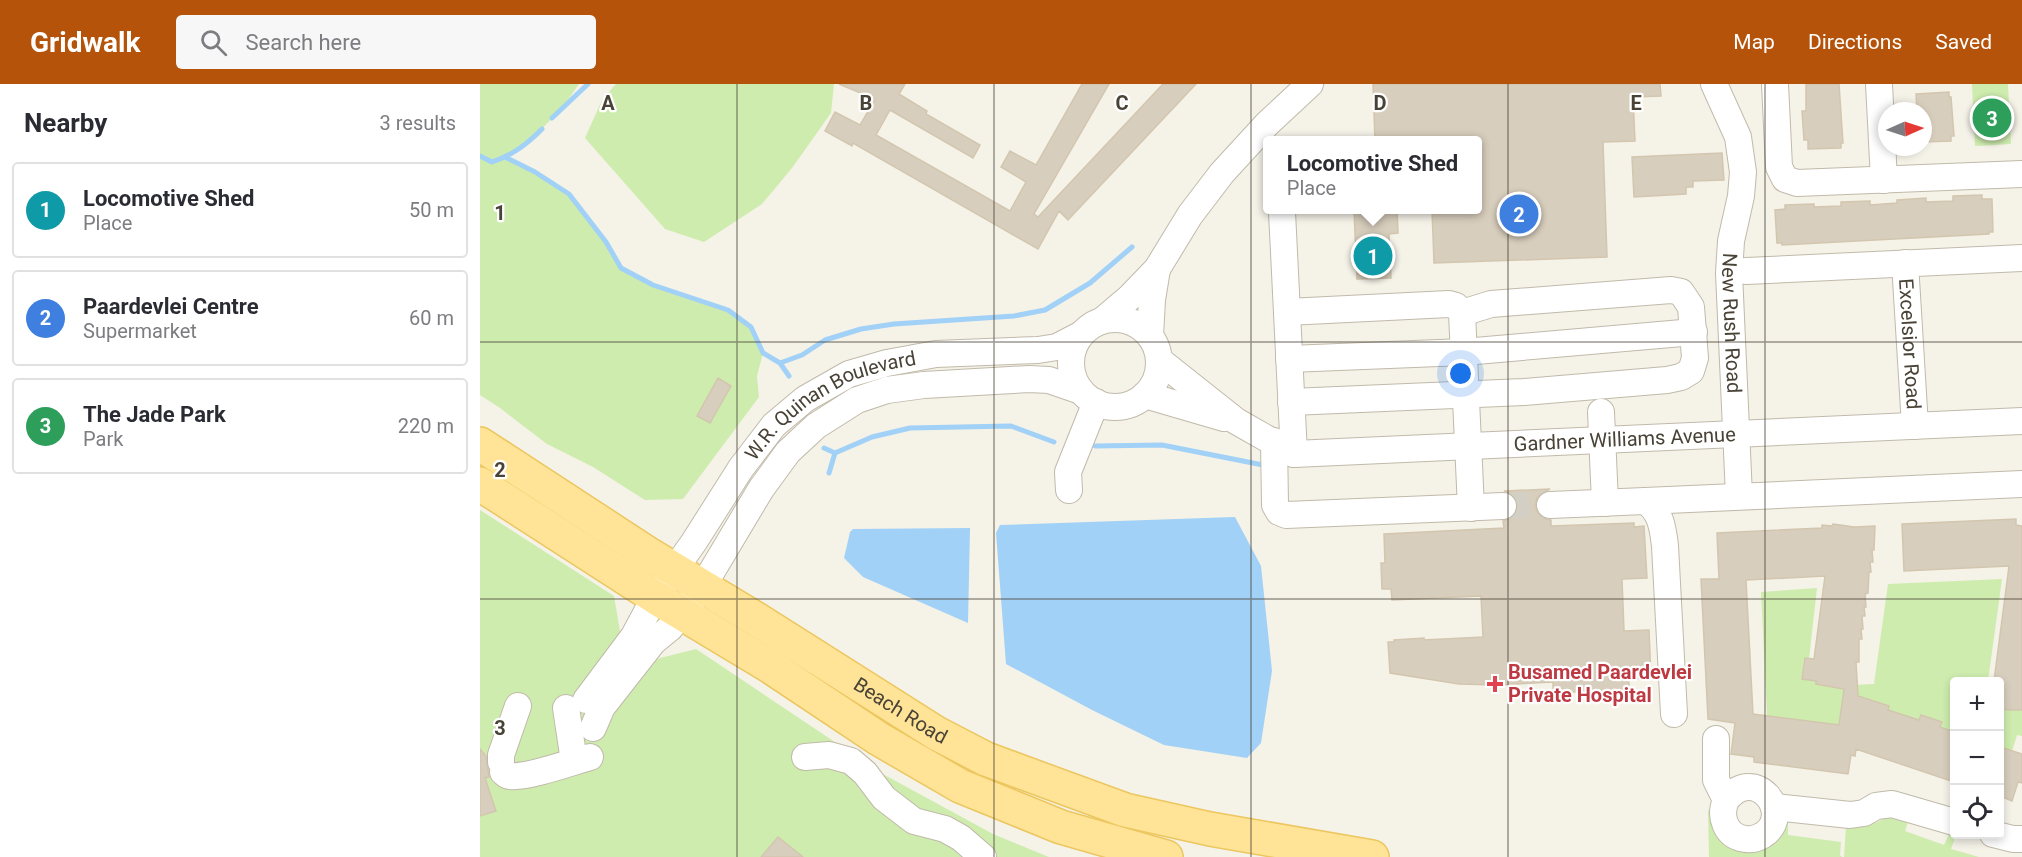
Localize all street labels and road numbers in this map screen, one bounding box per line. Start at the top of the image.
street label: New Rush Road [1717,252,1746,394]
street label: Excelsior Road [1894,278,1926,410]
street label: W.R. Quinan Boulevard [740,346,918,465]
street label: Gardner Williams Avenue [1513,422,1736,456]
street label: Beach Road [849,672,952,749]

